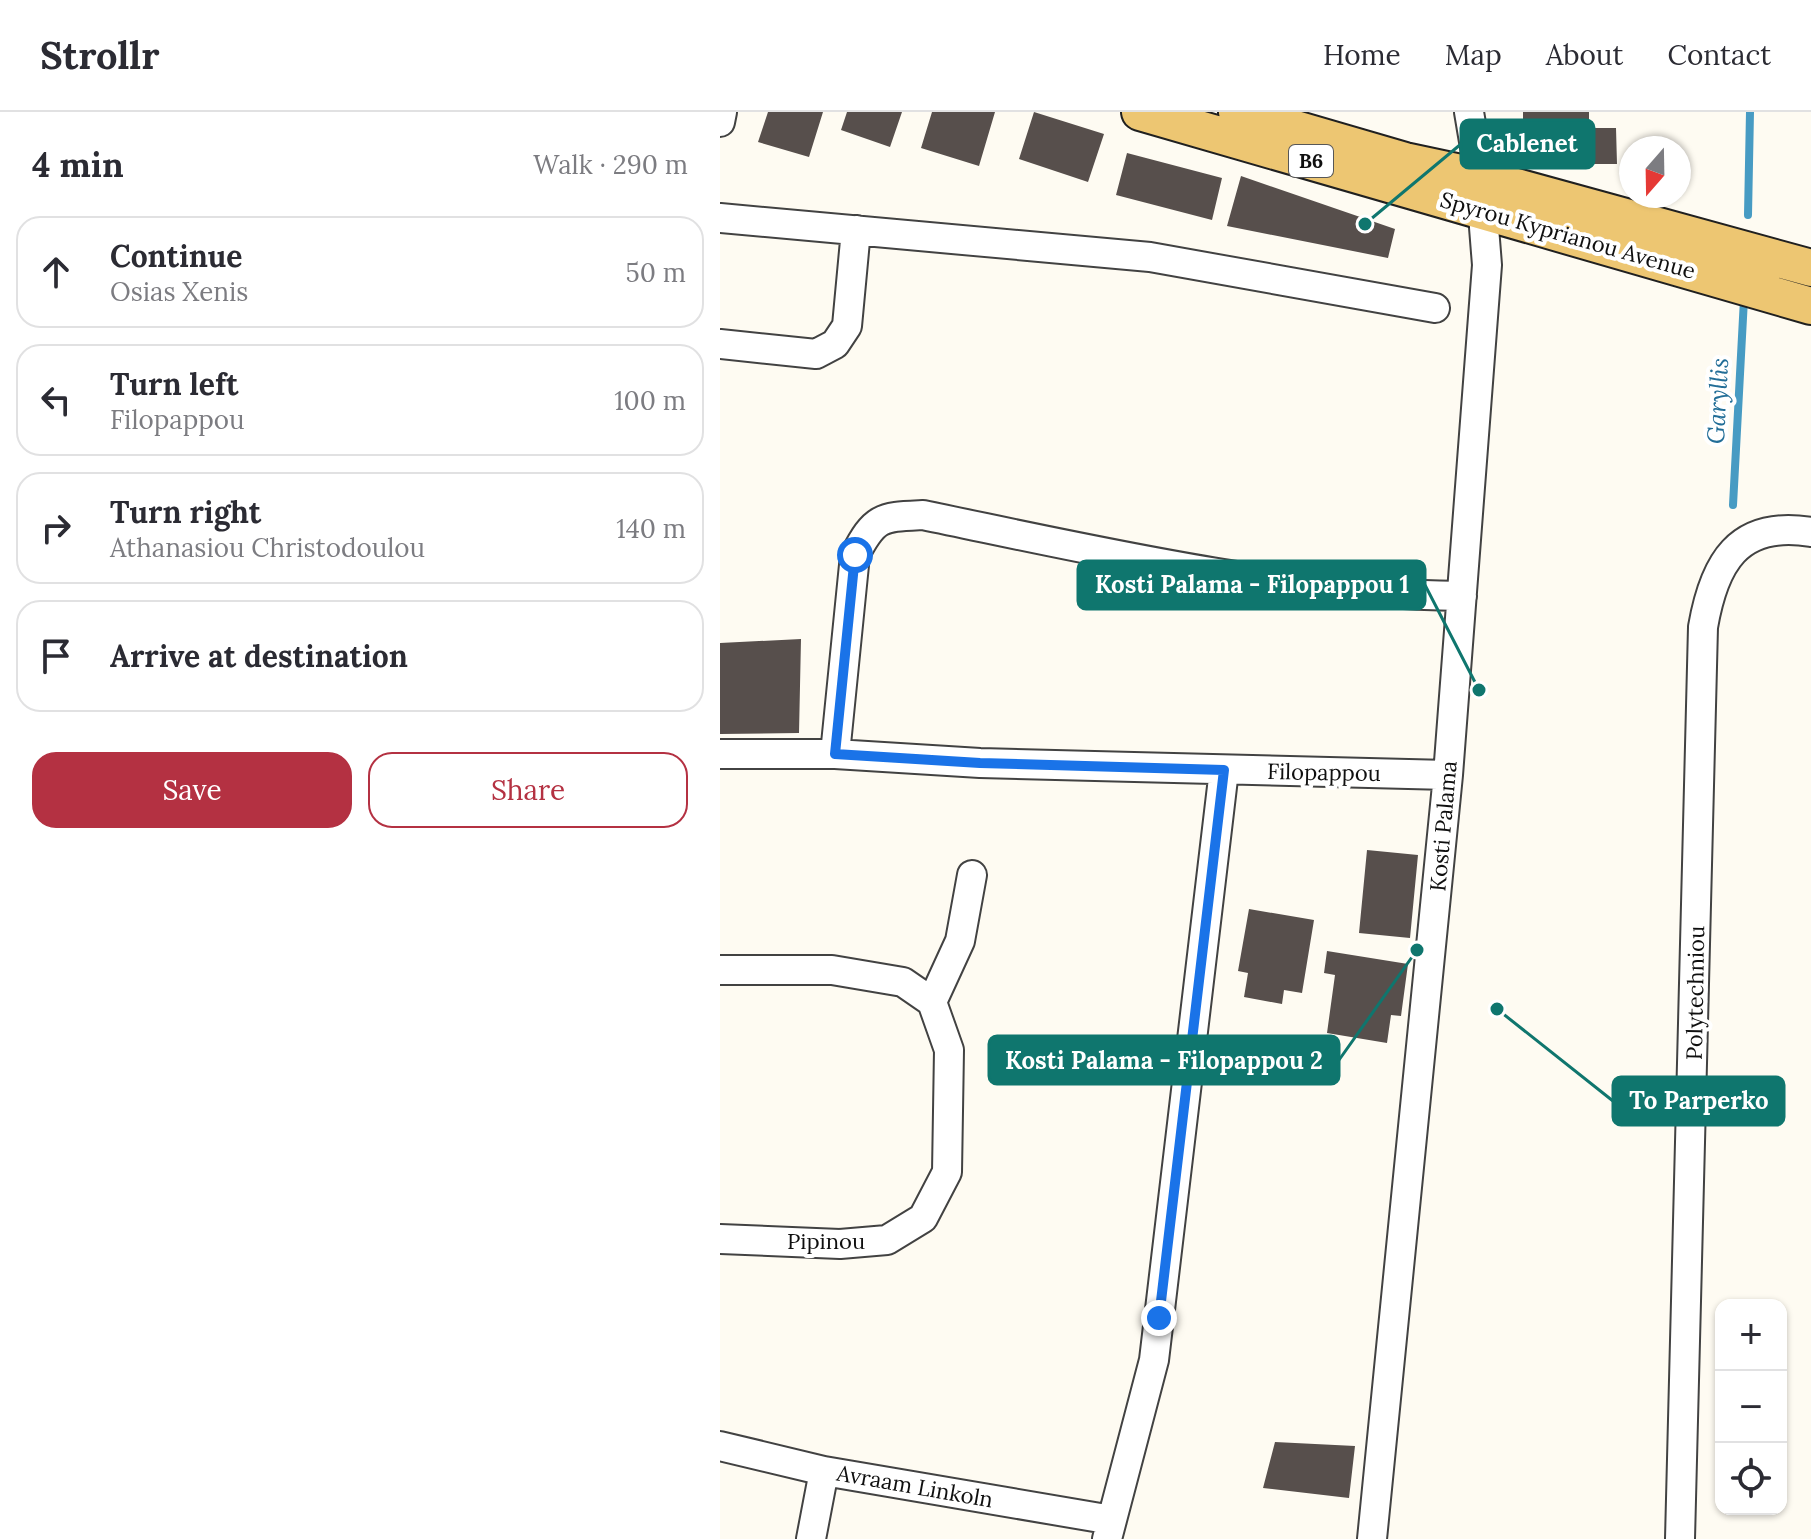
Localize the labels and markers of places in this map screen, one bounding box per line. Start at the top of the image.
callout: Cablenet [1461,120,1594,168]
callout: Kosti Palama - Filopappou 1 [1078,561,1425,609]
callout: Kosti Palama - Filopappou 2 [989,1036,1339,1084]
callout: To Parperko [1613,1077,1784,1125]

